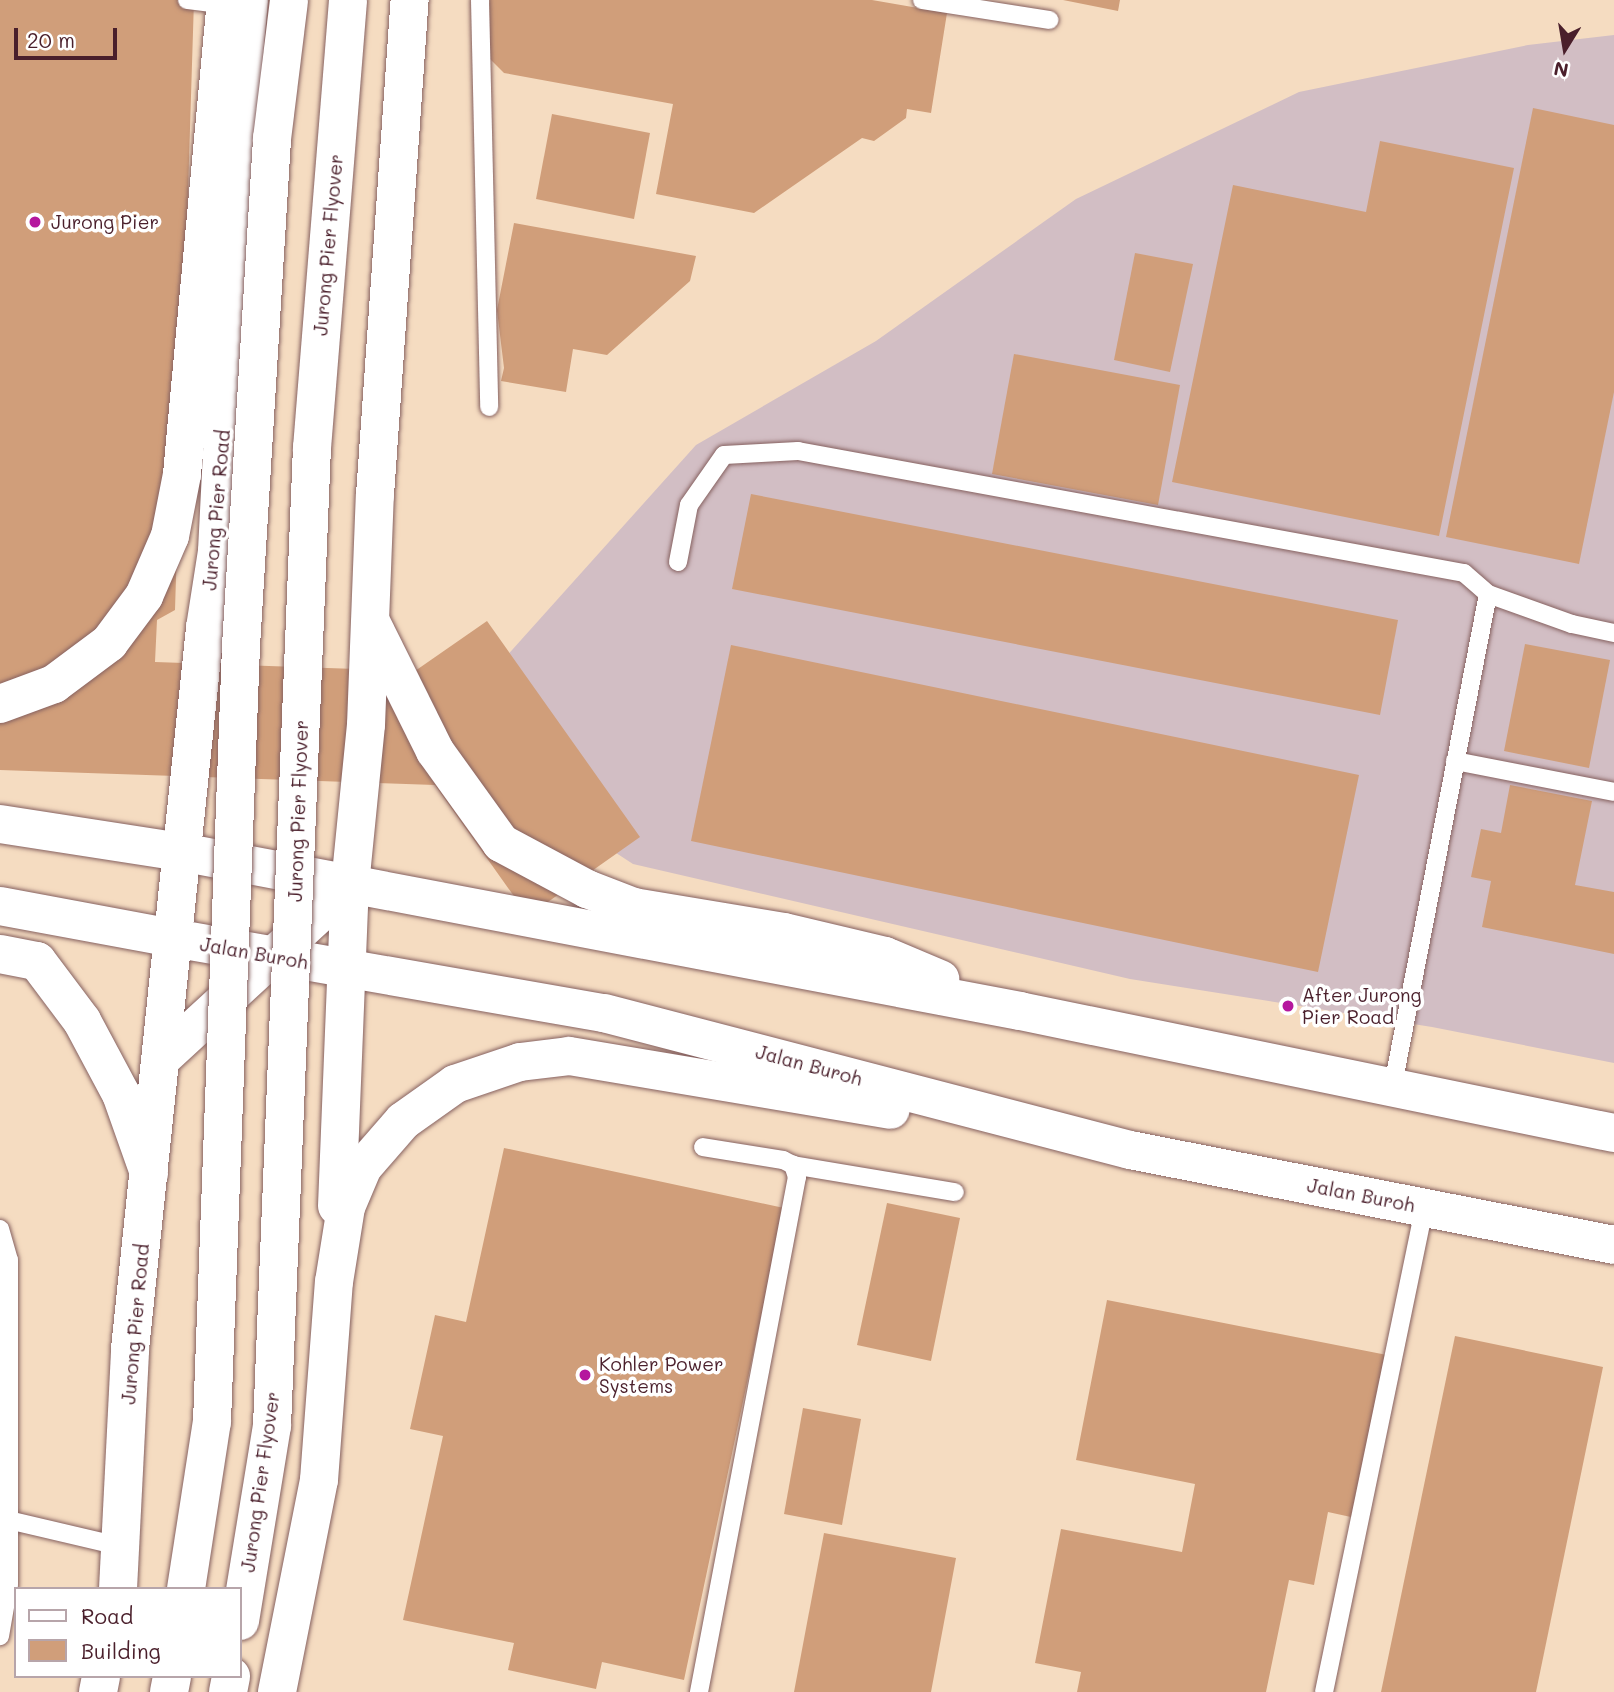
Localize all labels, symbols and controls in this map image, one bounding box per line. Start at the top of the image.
scale bar [18,14,121,58]
north arrow [1530,14,1600,84]
text: 20 m [27,26,75,53]
text: N [1551,56,1570,84]
street label: Jurong Pier Flyover [309,153,347,337]
place label: Jurong Pier [51,211,159,233]
marker: Jurong Pier [25,212,45,232]
street label: Jurong Pier Road [198,429,234,591]
street label: Jurong Pier Flyover [283,720,313,902]
street label: Jalan Buroh [198,932,310,974]
place label: After Jurong Pier Road [1302,984,1421,1028]
marker: After Jurong Pier Road [1280,998,1296,1014]
street label: Jalan Buroh [753,1040,865,1090]
street label: Jalan Buroh [1305,1173,1417,1217]
street label: Jurong Pier Road [117,1243,153,1405]
place label: Kohler Power Systems [599,1353,724,1397]
marker: Kohler Power Systems [577,1367,593,1383]
street label: Jurong Pier Flyover [236,1390,284,1574]
legend [14,1587,242,1678]
text: Road [81,1602,133,1629]
text: Building [81,1637,161,1664]

